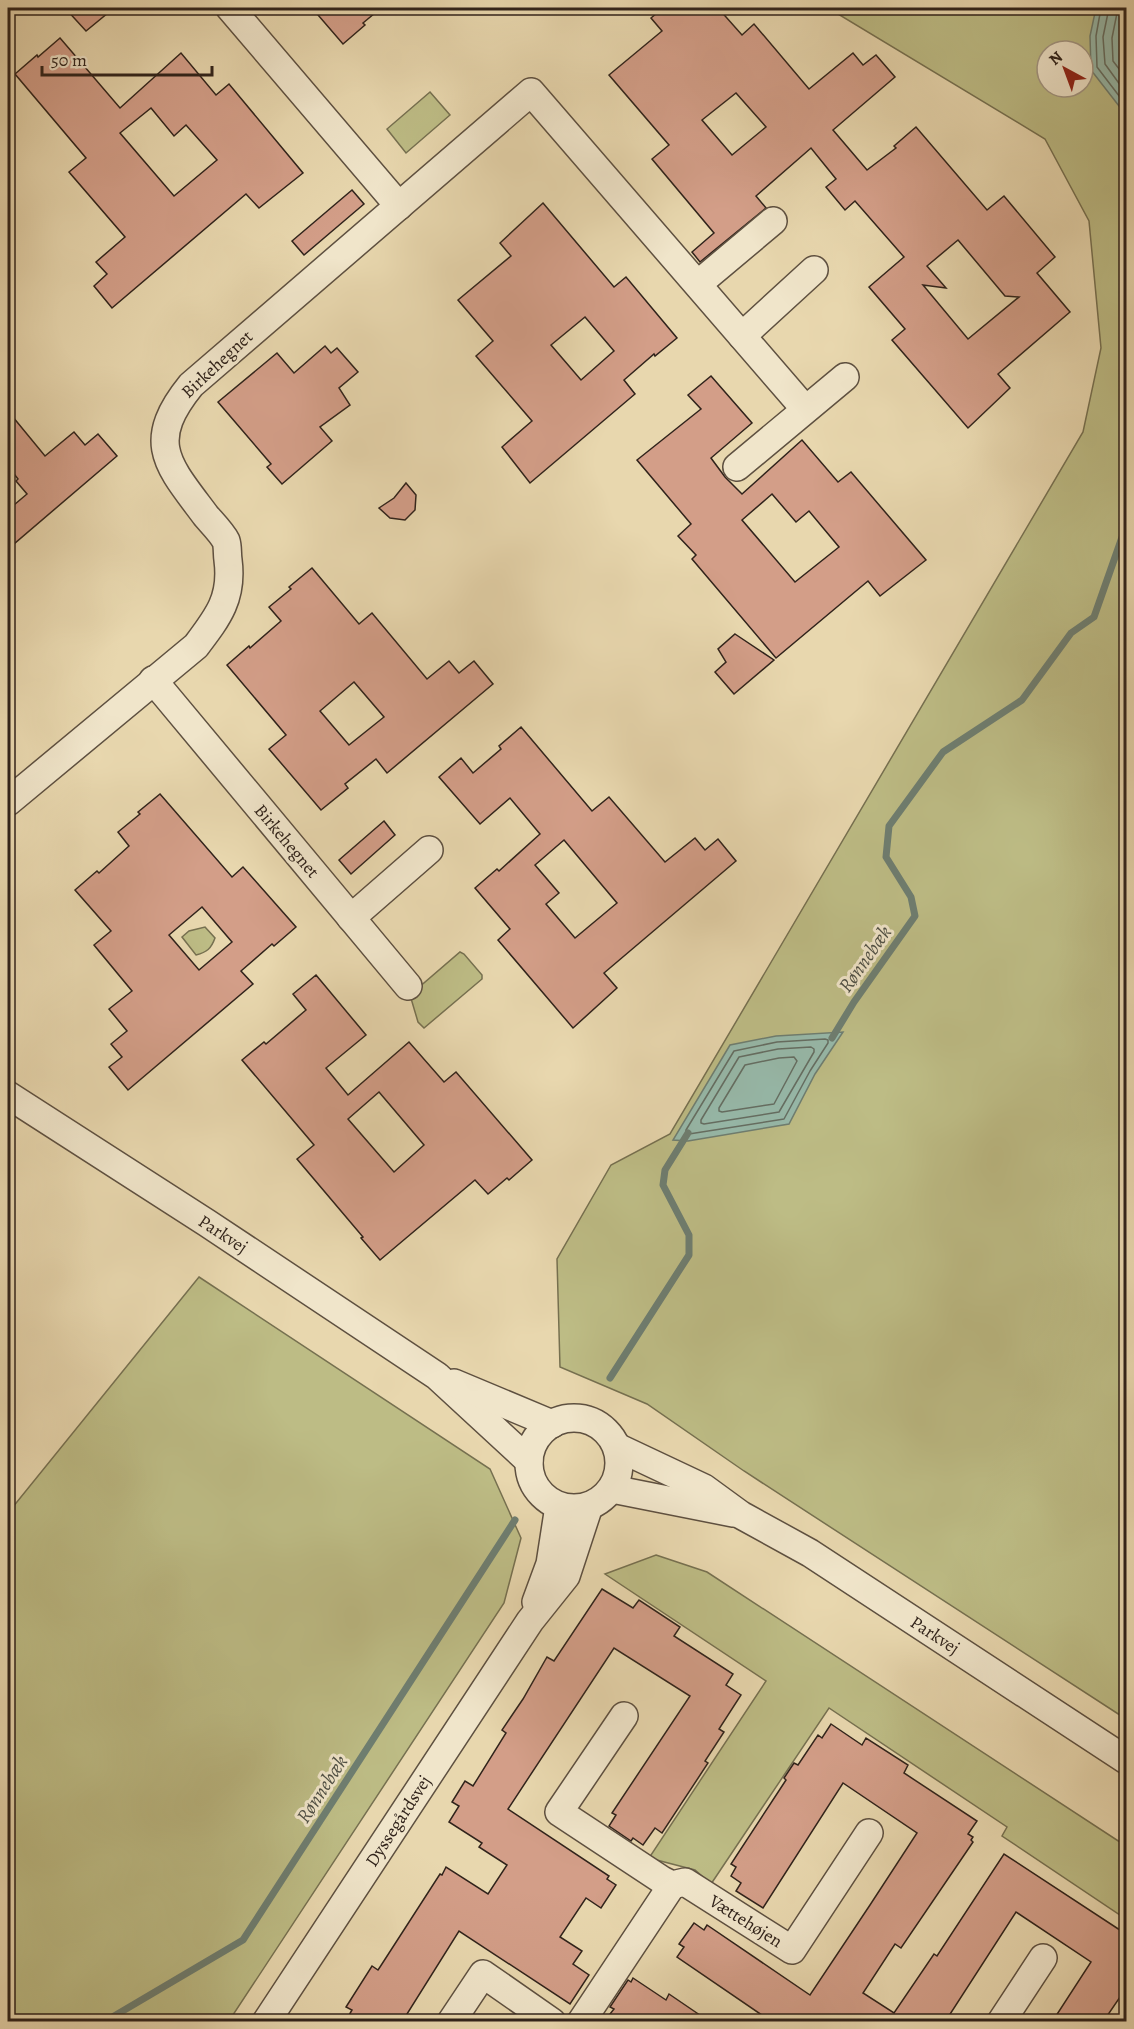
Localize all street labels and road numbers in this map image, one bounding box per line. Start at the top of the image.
street label: Birkehegnet [176,325,258,403]
street label: Birkehegnet [249,799,325,883]
street label: Parkvej [194,1209,252,1259]
street label: Parkvej [906,1610,964,1660]
street label: Dyssegårdsvej [360,1771,436,1871]
street label: Vættehøjen [704,1889,787,1953]

